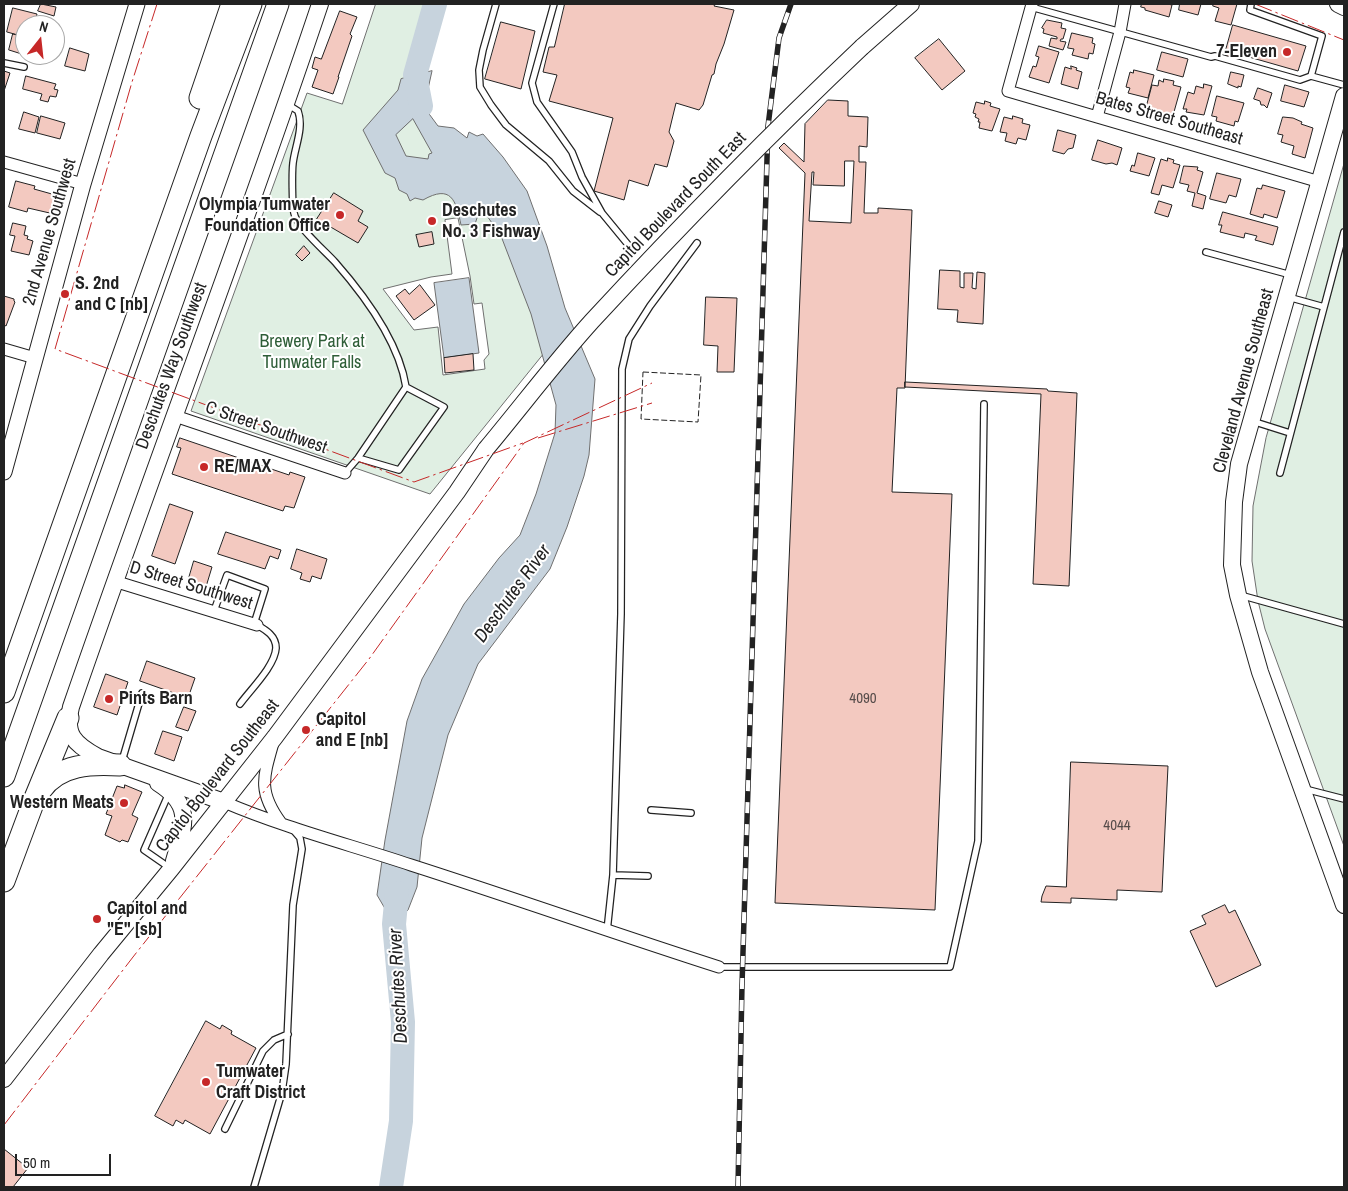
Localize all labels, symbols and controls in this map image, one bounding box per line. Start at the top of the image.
north arrow [15,15,65,65]
text: N [37,17,50,36]
place label: 7-Eleven [1216,41,1277,63]
marker: 7-Eleven [1281,46,1293,58]
street label: Bates Street Southeast [1093,88,1245,150]
street label: Capitol Boulevard South East [601,128,751,282]
street label: 2nd Avenue Southwest [19,156,81,308]
place label: Olympia Tumwater Foundation Office [199,194,330,236]
place label: Deschutes No. 3 Fishway [442,200,540,242]
marker: Olympia Tumwater Foundation Office [334,209,346,221]
marker: Deschutes No. 3 Fishway [426,215,438,227]
place label: S. 2nd and C [nb] [75,273,148,316]
street label: Deschutes Way Southwest [132,280,212,452]
street label: Cleveland Avenue Southeast [1209,286,1279,476]
marker: S. 2nd and C [nb] [59,288,71,300]
park label: Brewery Park at Tumwater Falls [260,331,364,374]
street label: C Street Southwest [202,397,330,459]
place label: RE/MAX [214,456,271,478]
marker: RE/MAX [198,461,210,473]
water label: Deschutes River [470,541,556,647]
street label: D Street Southwest [127,557,255,615]
place label: Pints Barn [119,688,193,710]
house number: 4090 [849,690,877,708]
marker: Pints Barn [103,693,115,705]
street label: Capitol Boulevard Southeast [152,695,284,857]
place label: Capitol and E [nb] [316,709,388,752]
marker: Capitol and E [nb] [300,724,312,736]
place label: Western Meats [10,792,114,814]
marker: Western Meats [118,797,130,809]
house number: 4044 [1103,817,1131,835]
place label: Capitol and "E" [sb] [107,898,187,941]
marker: Capitol and "E" [sb] [91,913,103,925]
water label: Deschutes River [385,928,413,1044]
place label: Tumwater Craft District [216,1061,305,1104]
marker: Tumwater Craft District [200,1076,212,1088]
scale bar [18,1144,114,1176]
text: 50 m [23,1152,50,1173]

